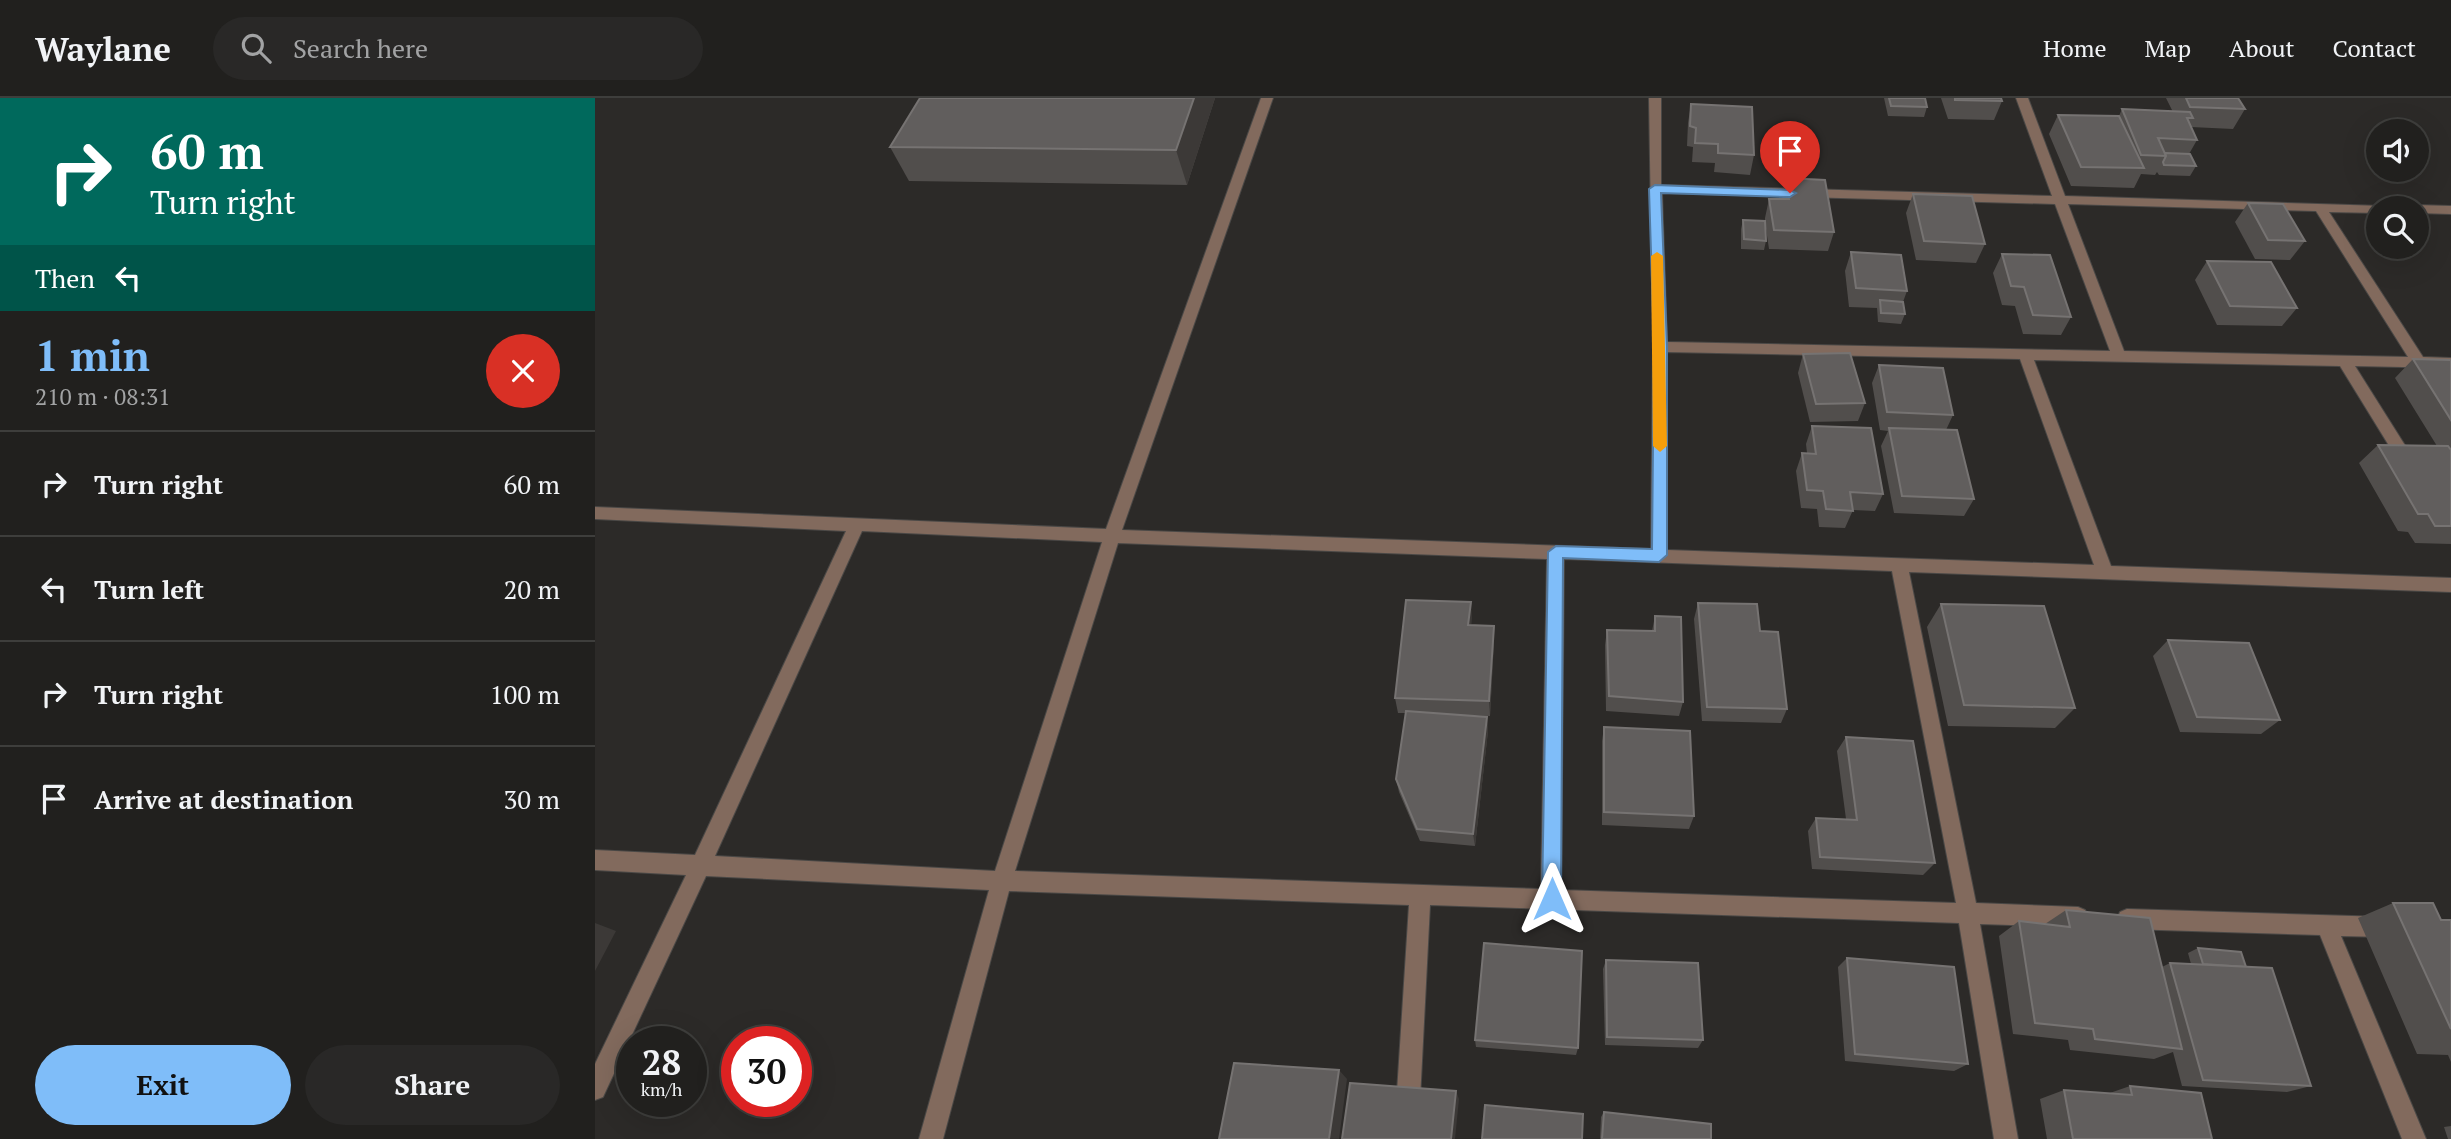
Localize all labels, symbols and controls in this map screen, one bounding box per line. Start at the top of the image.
search box [213,17,703,80]
text: Waylane [35,27,171,70]
icon: search [237,29,275,67]
text: Search here [293,31,428,65]
text: Home [2043,32,2107,64]
text: Map [2145,32,2191,64]
text: About [2229,32,2295,64]
text: Contact [2333,32,2416,64]
text: 60 m [150,118,264,183]
map controls [2366,119,2429,259]
button: sound [2366,119,2429,182]
pin [1760,121,1820,193]
icon: right [35,126,126,217]
icon: arrive [1771,132,1809,170]
text: Turn right [150,181,296,223]
button: search [2366,196,2429,259]
icon: left [109,259,147,297]
text: Then [35,261,95,295]
text: 1 min [35,327,150,383]
button: close [486,334,560,408]
text: 210 m · 08:31 [35,381,170,412]
icon: right [35,465,73,503]
text: Turn right [94,467,223,501]
text: 60 m [504,467,560,501]
icon: left [35,570,73,608]
text: Turn left [94,572,204,606]
text: 20 m [504,572,560,606]
icon: right [35,675,73,713]
text: Turn right [94,677,223,711]
text: 100 m [490,677,560,711]
icon: arrive [35,780,73,818]
text: Arrive at destination [94,782,353,816]
text: 30 m [504,782,560,816]
position arrow [1515,862,1589,936]
speed limit sign: 30 [721,1026,812,1117]
text: 28 [642,1039,681,1085]
button: Exit [35,1045,291,1125]
button: Share [305,1045,560,1125]
text: km/h [641,1077,682,1101]

